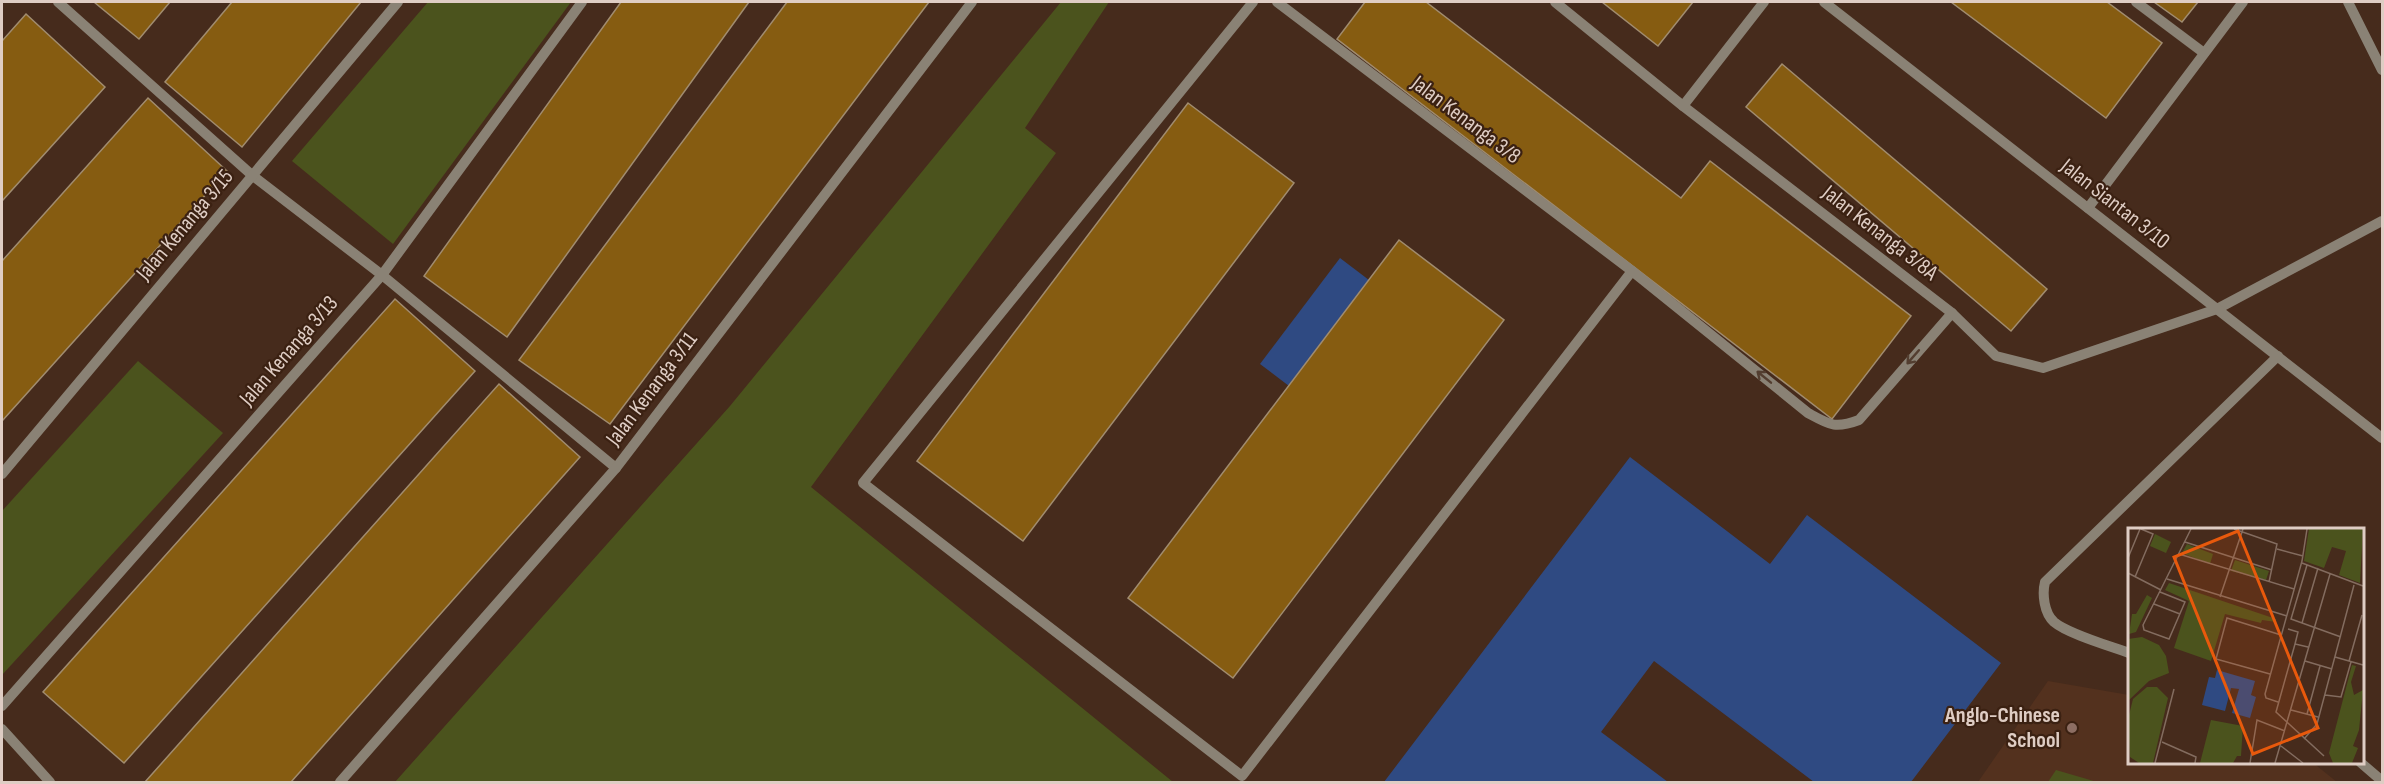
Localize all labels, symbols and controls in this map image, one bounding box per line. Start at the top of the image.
street label: Jalan Kenanga 3/8 [1405,70,1526,170]
street label: Jalan Siantan 3/10 [2054,152,2175,255]
street label: Jalan Kenanga 3/15 [130,164,239,287]
street label: Jalan Kenanga 3/8A [1816,179,1944,287]
street label: Jalan Kenanga 3/13 [233,290,344,412]
street label: Jalan Kenanga 3/11 [600,326,704,452]
one-way arrow [1907,349,1920,365]
one-way arrow [1756,371,1772,384]
inset map [2128,528,2363,763]
place label: Anglo-Chinese School [1944,702,2060,754]
marker: Anglo-Chinese School [2065,721,2079,735]

